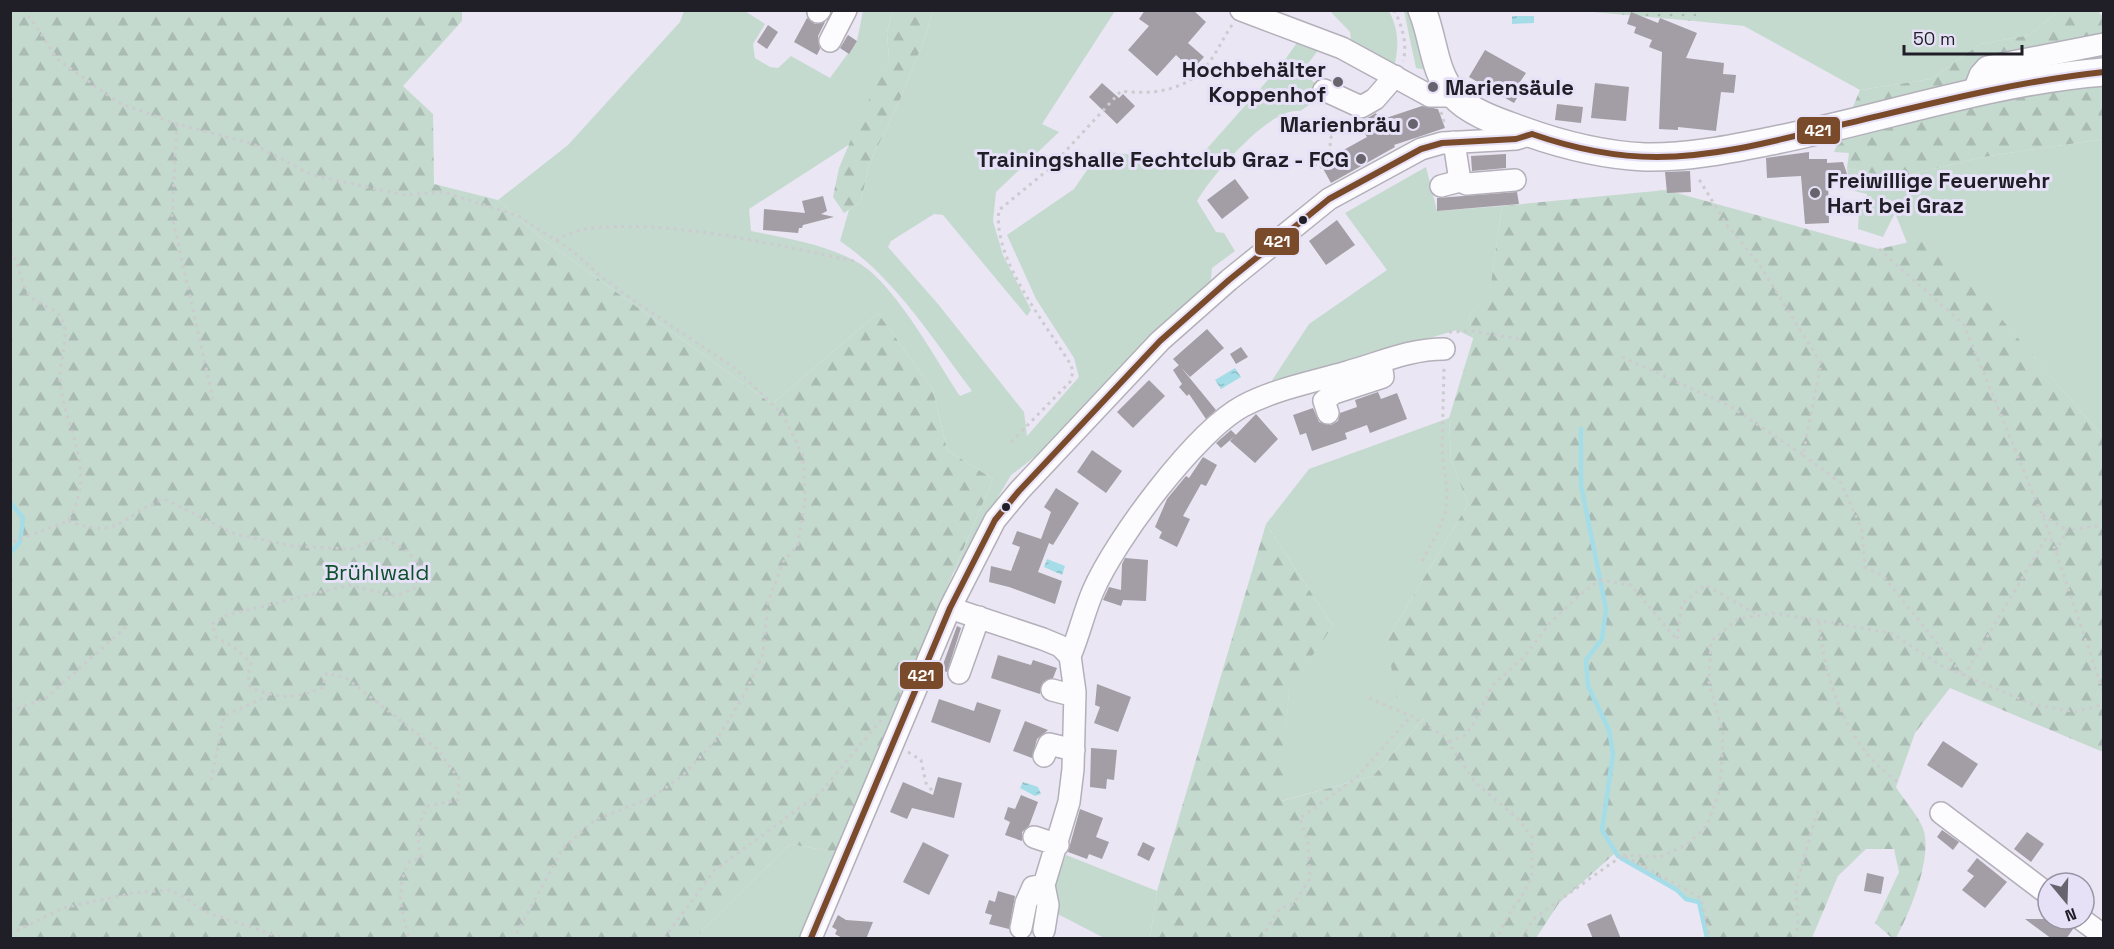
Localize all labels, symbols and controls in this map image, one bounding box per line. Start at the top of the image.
scale bar [1904,18,2022,56]
text: 50 m [1913,27,1955,50]
place label: Hochbehälter Koppenhof [1182,55,1326,108]
place label: Mariensäule [1445,73,1574,101]
marker: Hochbehälter Koppenhof [1331,75,1345,89]
marker: Mariensäule [1426,80,1440,94]
place label: Marienbräu [1280,110,1401,138]
line badge: 421 [1796,116,1841,145]
marker: Marienbräu [1406,117,1420,131]
text: 421 [1805,120,1831,141]
place label: Trainingshalle Fechtclub Graz - FCG [977,145,1349,173]
marker: Trainingshalle Fechtclub Graz - FCG [1354,152,1368,166]
place label: Freiwillige Feuerwehr Hart bei Graz [1827,166,2050,219]
marker: Freiwillige Feuerwehr Hart bei Graz [1808,186,1822,200]
unlabelled marker [1297,214,1309,226]
line badge: 421 [1254,227,1300,256]
text: 421 [1264,231,1290,252]
unlabelled marker [1000,501,1012,513]
park label: Brühlwald [325,558,429,586]
line badge: 421 [899,661,944,690]
text: 421 [908,665,934,686]
north arrow [2036,871,2096,931]
text: N [2062,903,2079,926]

